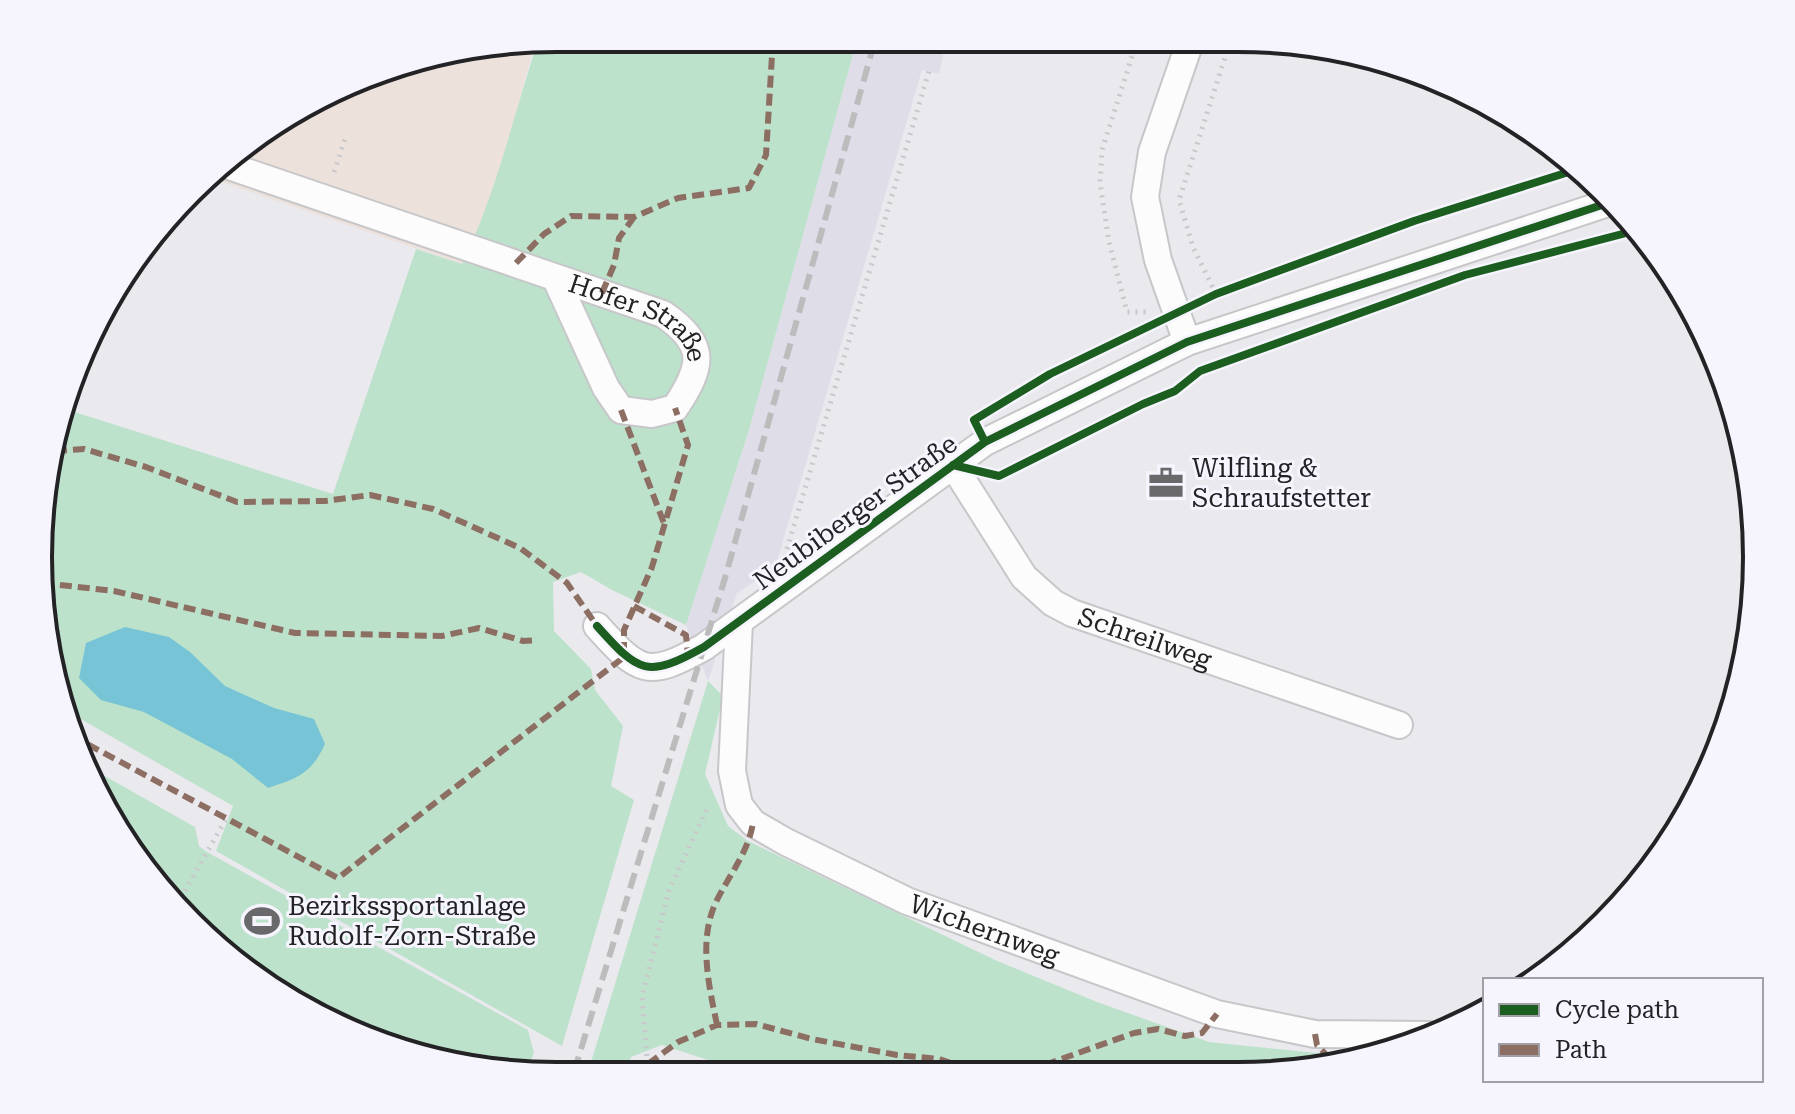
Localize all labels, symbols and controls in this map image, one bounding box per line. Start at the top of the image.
street label: Hofer Straße [565,268,712,364]
street label: Neubiberger Straße [748,428,962,596]
place label: Wilfling & Schraufstetter [1192,453,1371,513]
office icon: Wilfling & Schraufstetter [1147,464,1185,502]
street label: Schreilweg [1074,601,1216,675]
street label: Wichernweg [906,888,1064,970]
place label: Bezirkssportanlage Rudolf-Zorn-Straße [288,891,536,951]
sports icon: Bezirkssportanlage Rudolf-Zorn-Straße [243,902,281,940]
legend [1483,978,1763,1082]
text: Cycle path [1555,996,1679,1024]
text: Path [1555,1036,1607,1064]

